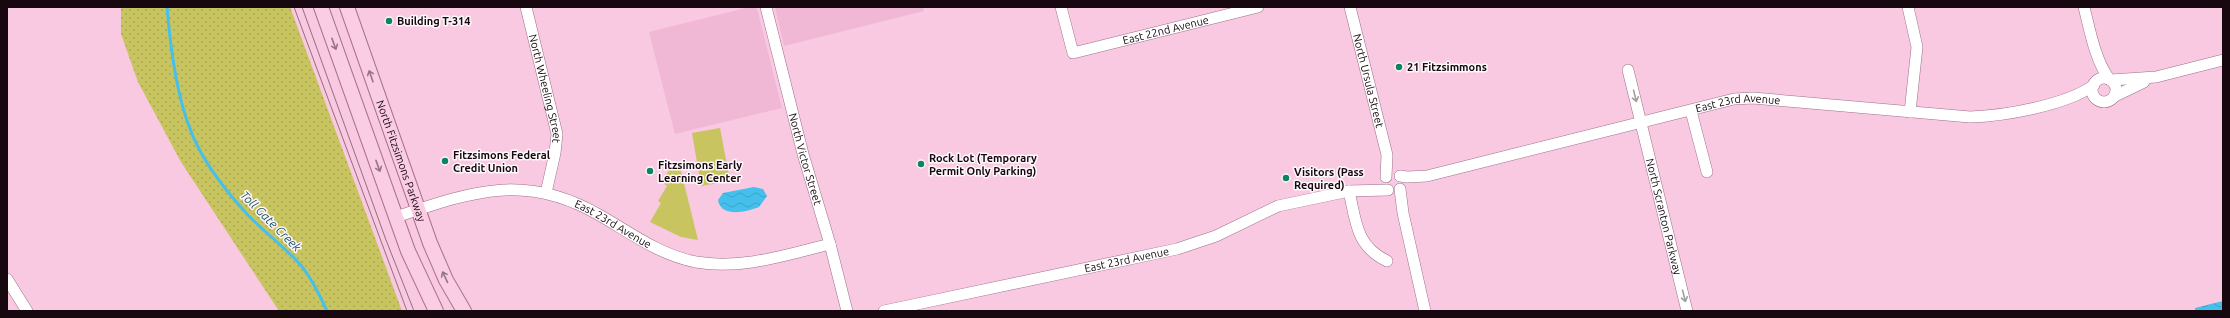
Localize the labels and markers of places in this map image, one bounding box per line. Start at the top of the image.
place label: Building T-314 [397,15,471,27]
marker: Building T-314 [384,16,394,26]
place label: 21 Fitzsimmons [1407,61,1487,73]
marker: 21 Fitzsimmons [1394,62,1404,72]
place label: Fitzsimons Federal Credit Union [453,149,551,174]
place label: Rock Lot (Temporary Permit Only Parking) [929,152,1037,178]
marker: Fitzsimons Federal Credit Union [440,156,450,166]
place label: Fitzsimons Early Learning Center [658,159,742,184]
marker: Rock Lot (Temporary Permit Only Parking) [916,159,926,169]
marker: Fitzsimons Early Learning Center [645,166,655,176]
place label: Visitors (Pass Required) [1294,166,1364,192]
marker: Visitors (Pass Required) [1281,173,1291,183]

